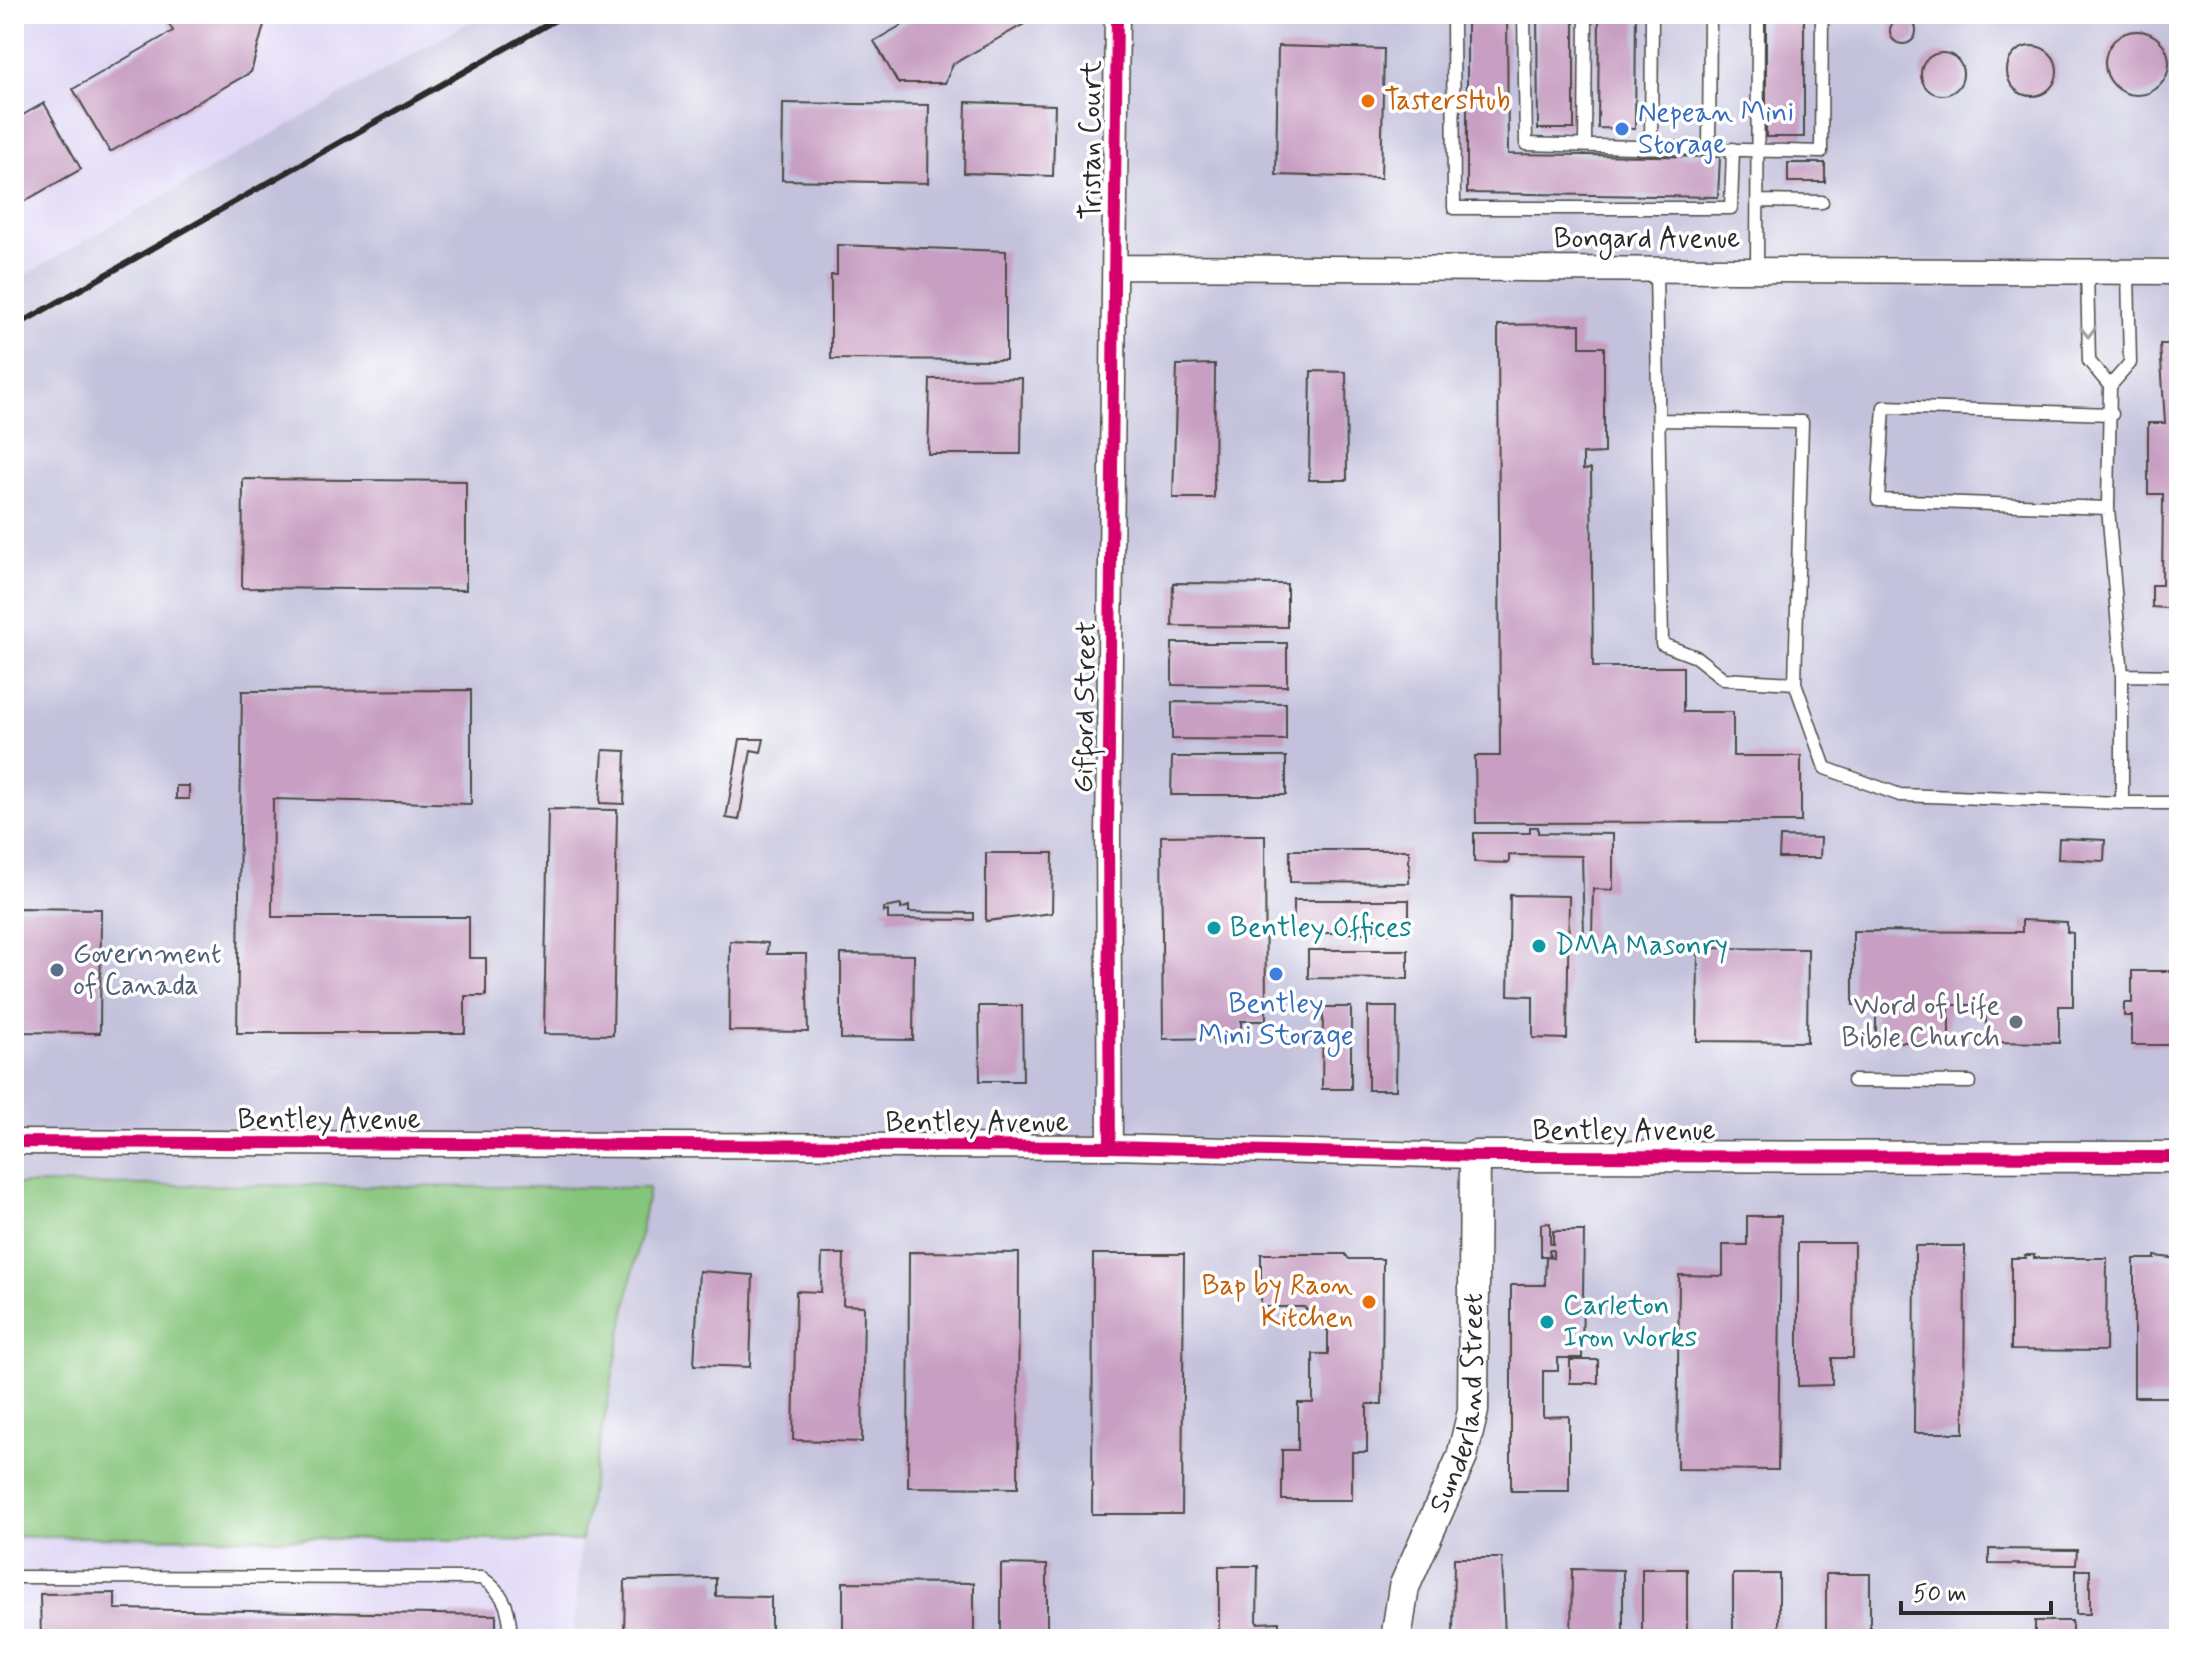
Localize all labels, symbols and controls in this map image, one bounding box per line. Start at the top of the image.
street label: Tristan Court [1074,60,1111,220]
place label: TastersHub [1384,83,1510,120]
marker: TastersHub [1359,92,1377,110]
place label: Nepean Mini Storage [1638,95,1794,164]
marker: Nepean Mini Storage [1613,120,1631,138]
street label: Bongard Avenue [1554,221,1740,260]
one-way arrow [2080,326,2097,339]
street label: Gifford Street [1066,621,1108,794]
place label: Bentley Offices [1230,910,1412,947]
marker: Bentley Offices [1205,919,1223,937]
place label: DMA Masonry [1555,928,1728,965]
place label: Government of Canada [73,936,221,1005]
marker: DMA Masonry [1530,937,1548,955]
marker: Government of Canada [48,961,66,979]
marker: Bentley Mini Storage [1267,965,1285,983]
place label: Bentley Mini Storage [1198,986,1354,1057]
place label: Word of Life Bible Church [1841,988,2000,1057]
marker: Word of Life Bible Church [2007,1013,2025,1031]
street label: Bentley Avenue [237,1102,421,1139]
street label: Bentley Avenue [885,1105,1069,1142]
street label: Bentley Avenue [1532,1113,1716,1150]
place label: Bap by Raon Kitchen [1202,1268,1353,1337]
place label: Carleton Iron Works [1563,1288,1697,1357]
marker: Bap by Raon Kitchen [1360,1293,1378,1311]
street label: Sunderland Street [1421,1293,1492,1519]
marker: Carleton Iron Works [1538,1313,1556,1331]
scale bar [1901,1565,2051,1615]
text: 50 m [1913,1579,1967,1610]

